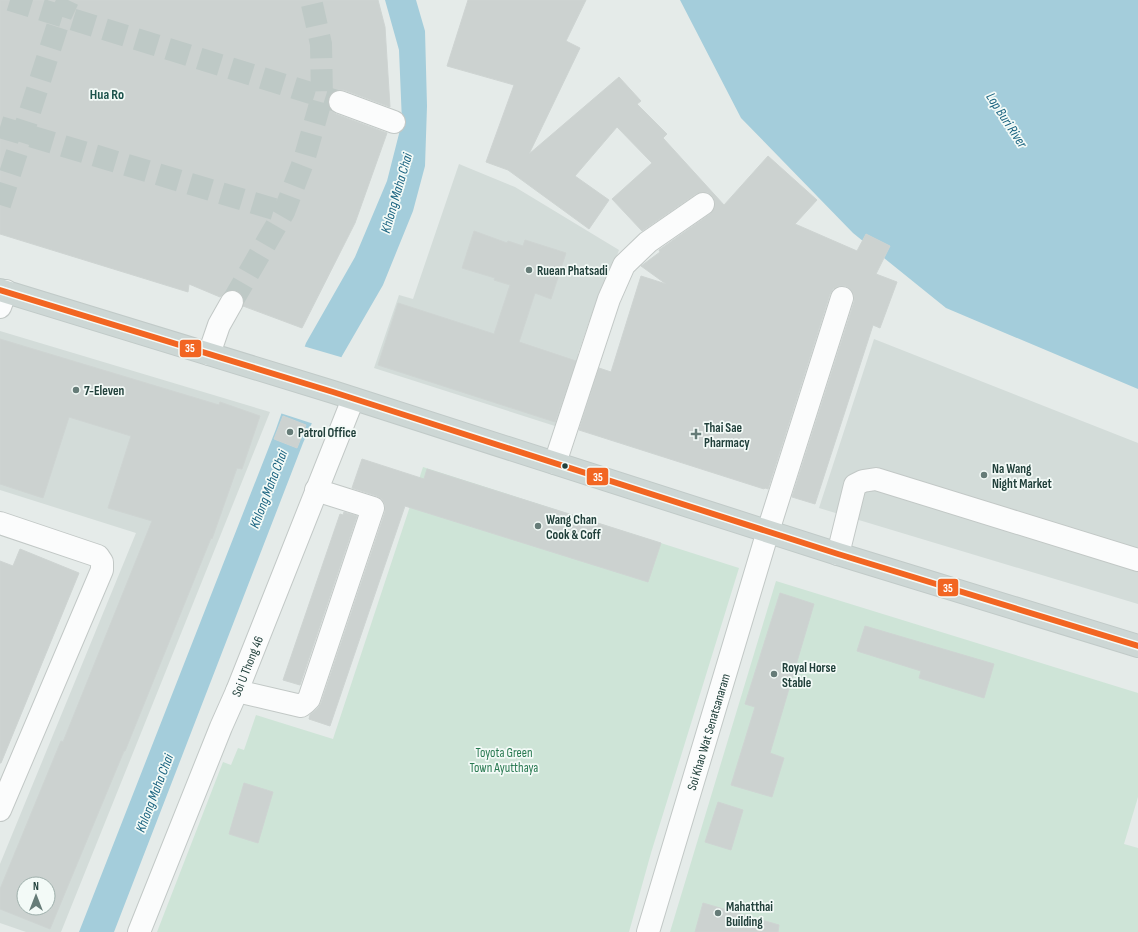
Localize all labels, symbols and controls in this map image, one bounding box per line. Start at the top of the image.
district label: Hua Ro [90,86,124,103]
water label: Lop Buri River [982,89,1031,152]
water label: Khlong Maha Chai [377,151,416,235]
place label: Ruean Phatsadi [537,263,608,279]
marker: Ruean Phatsadi [524,265,534,275]
line badge: 35 [179,339,202,358]
text: 35 [185,342,195,355]
place label: 7-Eleven [84,383,125,399]
marker: 7-Eleven [71,385,81,395]
place label: Thai Sae Pharmacy [704,420,750,451]
place label: Patrol Office [298,425,357,441]
marker: Patrol Office [285,427,295,437]
marker: Thai Sae Pharmacy [691,429,701,439]
water label: Khlong Maha Chai [246,447,291,531]
unlabelled marker [560,461,570,471]
place label: Na Wang Night Market [992,461,1053,492]
line badge: 35 [586,467,609,486]
marker: Na Wang Night Market [979,470,989,480]
text: 35 [593,471,603,484]
place label: Wang Chan Cook & Coff [546,512,602,543]
marker: Wang Chan Cook & Coff [533,521,543,531]
line badge: 35 [937,578,959,597]
text: 35 [943,582,953,595]
street label: Soi U Thong 46 [228,633,267,699]
place label: Royal Horse Stable [782,660,837,691]
marker: Royal Horse Stable [769,669,779,679]
street label: Soi Khao Wat Senatsanaram [684,672,734,792]
park label: Toyota Green Town Ayutthaya [470,745,538,776]
water label: Khlong Maha Chai [132,751,177,835]
north arrow [16,876,56,916]
text: N [33,880,39,893]
place label: Mahatthai Building [726,899,773,930]
marker: Mahatthai Building [713,908,723,918]

